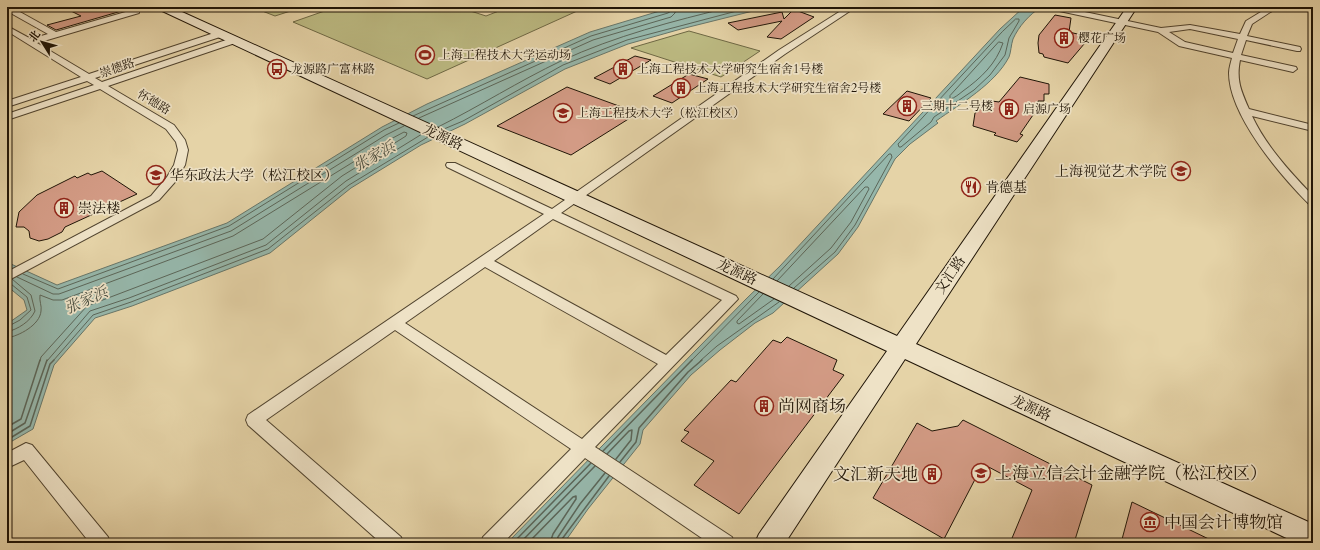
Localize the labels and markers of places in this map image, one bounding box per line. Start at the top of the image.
building icon: 樱花广场 [1053,27,1075,49]
place label: 樱花广场 [1078,30,1126,46]
sports icon: 上海工程技术大学运动场 [414,44,436,66]
place label: 上海工程技术大学运动场 [439,47,571,63]
bus stop icon: 龙源路广富林路 [266,58,288,80]
building icon: 上海工程技术大学研究生宿舍1号楼 [612,58,634,80]
place label: 龙源路广富林路 [291,61,375,77]
place label: 上海工程技术大学研究生宿舍1号楼 [637,61,823,77]
building icon: 上海工程技术大学研究生宿舍2号楼 [670,77,692,99]
place label: 上海工程技术大学研究生宿舍2号楼 [695,80,881,96]
building icon: 三期十二号楼 [896,95,918,117]
place label: 三期十二号楼 [921,98,993,114]
building icon: 启源广场 [998,98,1020,120]
place label: 启源广场 [1023,101,1071,117]
school or university icon: 上海工程技术大学（松江校区） [552,102,574,124]
place label: 上海工程技术大学（松江校区） [577,105,745,121]
school or university icon: 上海视觉艺术学院 [1170,160,1192,182]
place label: 上海视觉艺术学院 [1055,162,1167,181]
school or university icon: 华东政法大学（松江校区） [145,164,167,186]
place label: 华东政法大学（松江校区） [170,166,338,185]
restaurant icon: 肯德基 [960,176,982,198]
place label: 肯德基 [985,178,1027,197]
building icon: 崇法楼 [53,197,75,219]
place label: 崇法楼 [78,199,120,218]
building icon: 尚网商场 [753,395,775,417]
place label: 尚网商场 [778,395,846,418]
school or university icon: 上海立信会计金融学院（松江校区） [970,462,992,484]
place label: 上海立信会计金融学院（松江校区） [995,462,1267,485]
place label: 文汇新天地 [833,463,918,486]
building icon: 文汇新天地 [921,463,943,485]
museum icon: 中国会计博物馆 [1139,511,1161,533]
place label: 中国会计博物馆 [1164,511,1283,534]

